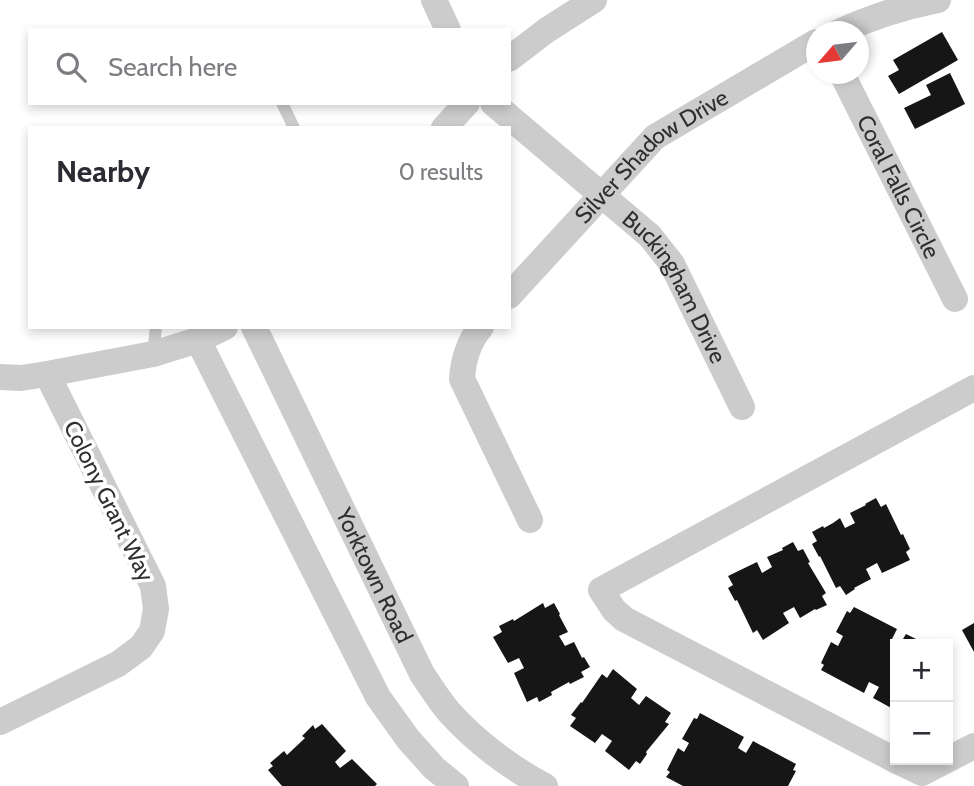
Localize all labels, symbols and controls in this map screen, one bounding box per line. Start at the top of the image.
north arrow [806,21,869,84]
search box [28,28,511,105]
icon: search [52,48,90,86]
text: Search here [108,51,237,83]
street label: Silver Shadow Drive [569,83,733,229]
street label: Coral Falls Circle [851,110,946,263]
text: Nearby [56,153,150,190]
text: 0 results [399,158,483,186]
street label: Buckingham Drive [617,205,732,368]
street label: Colony Grant Way [58,416,160,587]
street label: Yorktown Road [329,503,419,647]
map controls [890,639,953,765]
button: + [890,639,953,702]
button: − [890,702,953,765]

